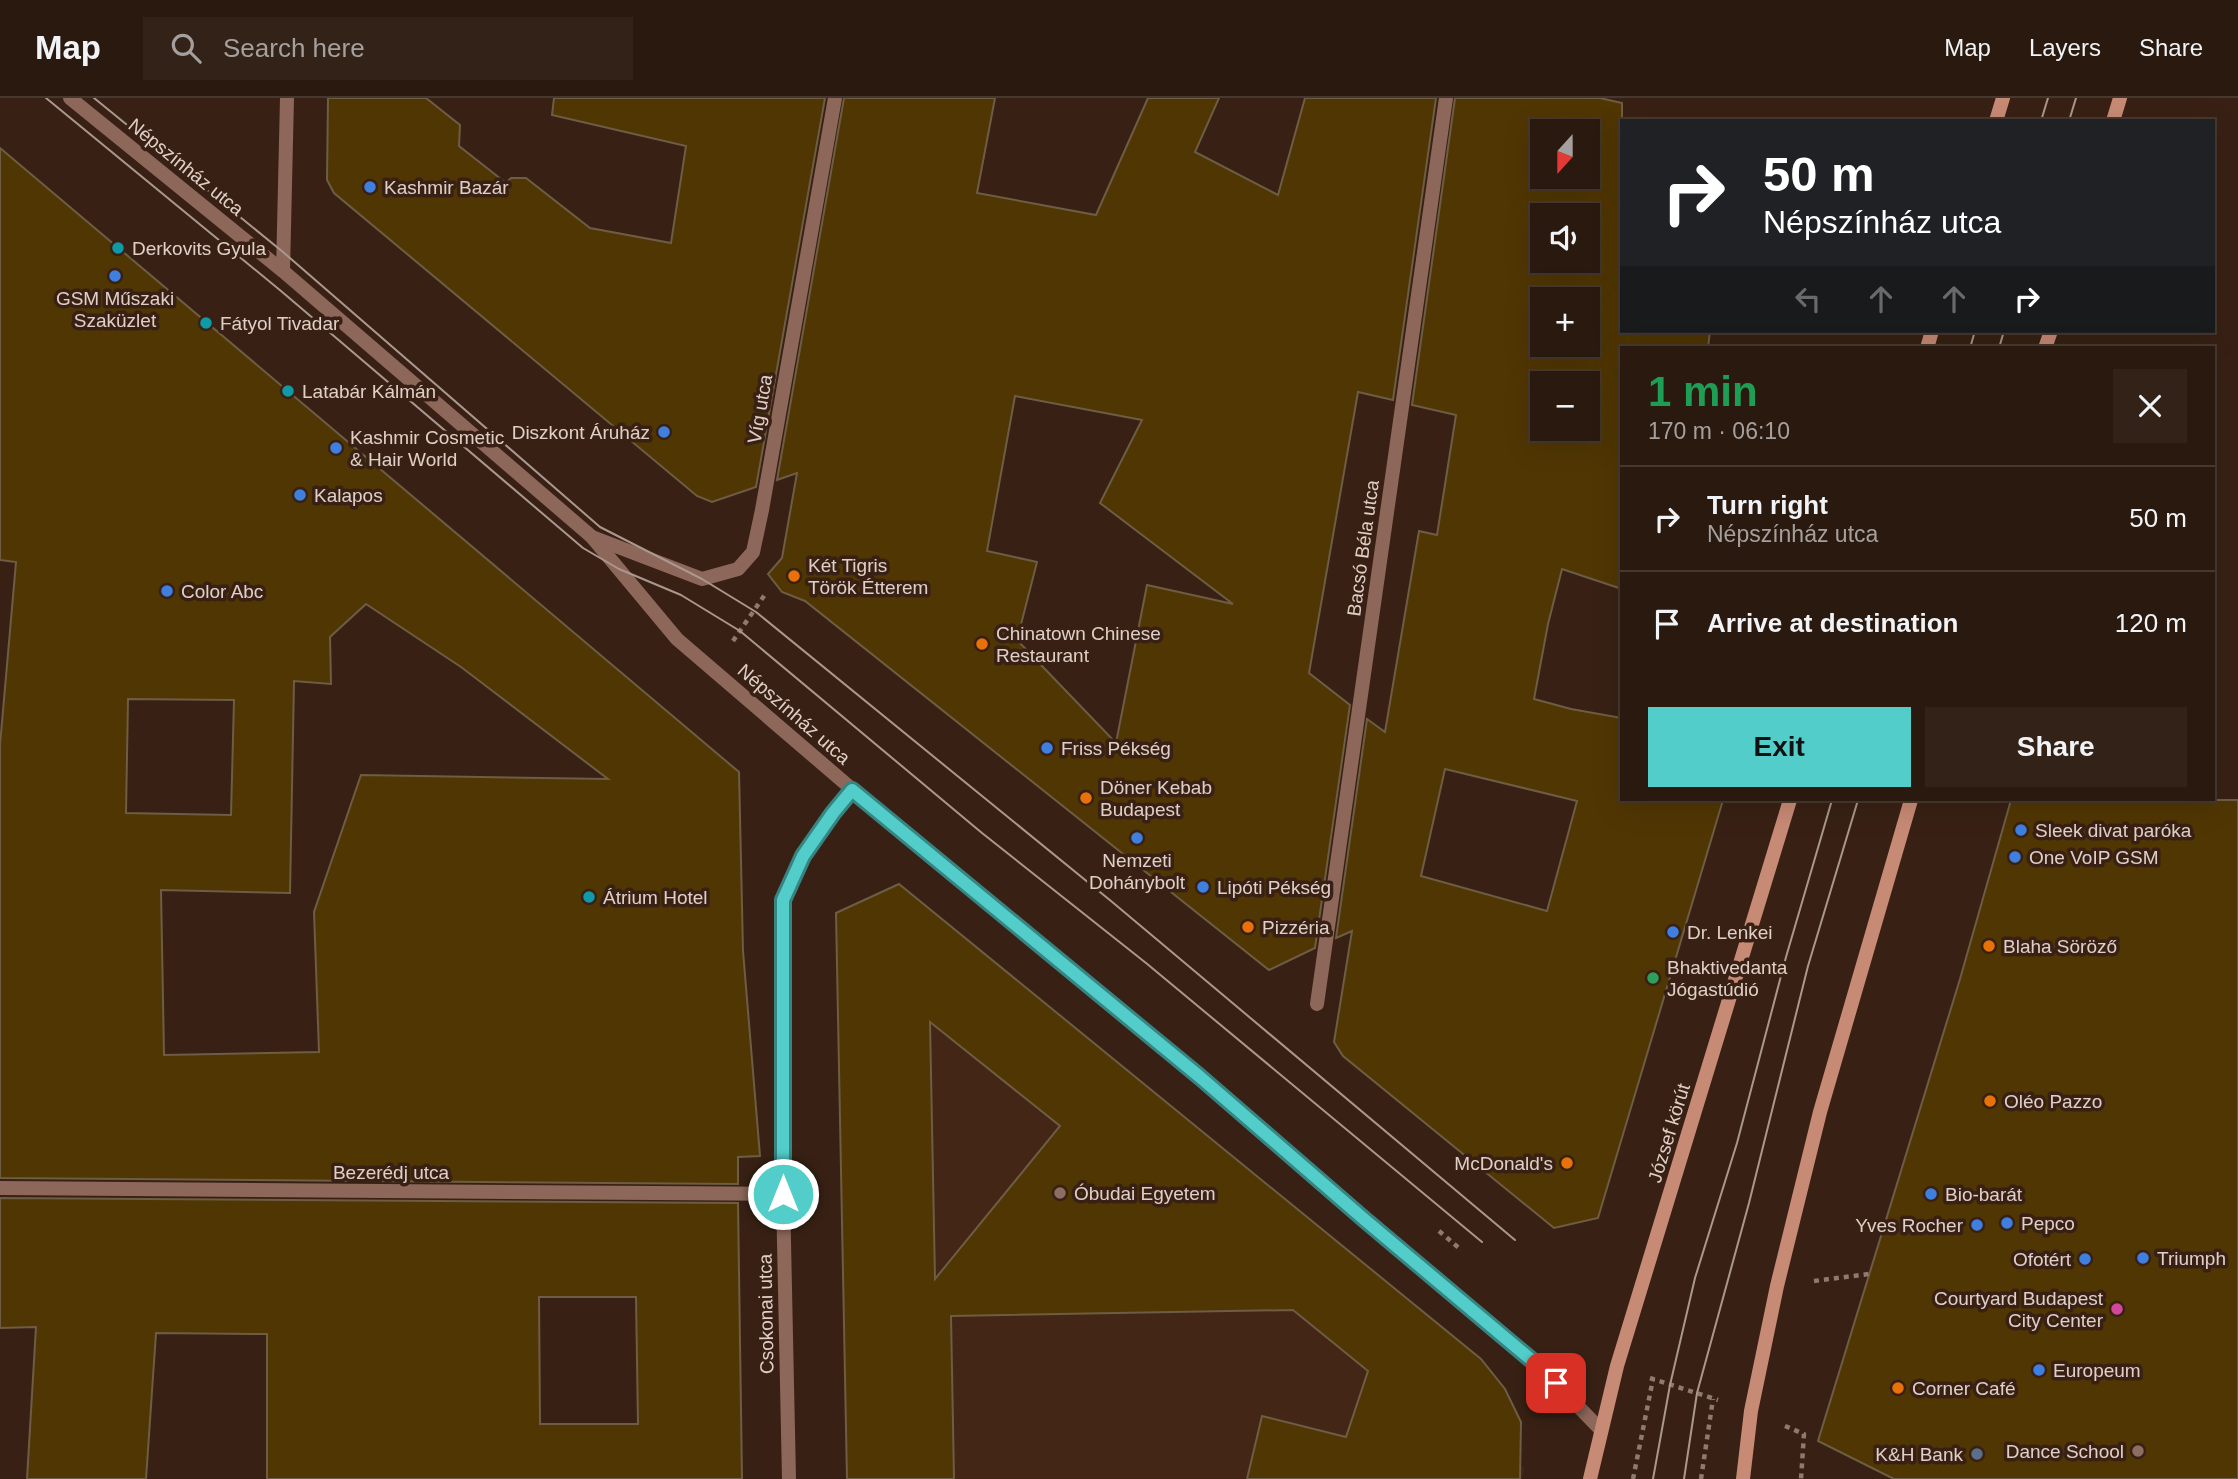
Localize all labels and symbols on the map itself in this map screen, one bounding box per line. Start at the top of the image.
street label: Népszínház utca [124,114,248,220]
north arrow [1530,119,1600,189]
place label: Kashmir Bazár [384,177,509,198]
marker: Kashmir Bazár [362,179,378,195]
place label: Derkovits Gyula [132,238,267,259]
marker: Derkovits Gyula [110,240,126,256]
marker: GSM Műszaki Szaküzlet [107,268,123,284]
place label: GSM Műszaki Szaküzlet [56,288,174,331]
place label: Fátyol Tivadar [220,313,340,334]
marker: Fátyol Tivadar [198,315,214,331]
street label: Víg utca [744,372,776,445]
place label: Latabár Kálmán [302,381,436,402]
marker: Latabár Kálmán [280,383,296,399]
place label: Diszkont Áruház [512,422,650,443]
marker: Diszkont Áruház [656,424,672,440]
place label: Kashmir Cosmetic & Hair World [350,427,504,470]
marker: Kashmir Cosmetic & Hair World [328,440,344,456]
street label: Bacsó Béla utca [1343,478,1383,617]
place label: Kalapos [314,485,383,506]
marker: Kalapos [292,487,308,503]
place label: Két Tigris Török Étterem [808,555,928,598]
marker: Két Tigris Török Étterem [786,568,802,584]
place label: Color Abc [181,581,263,602]
marker: Color Abc [159,583,175,599]
place label: Chinatown Chinese Restaurant [996,623,1161,666]
marker: Chinatown Chinese Restaurant [974,636,990,652]
street label: Népszínház utca [734,660,855,769]
place label: Friss Pékség [1061,738,1171,759]
marker: Friss Pékség [1039,740,1055,756]
place label: Döner Kebab Budapest [1100,777,1212,820]
marker: Döner Kebab Budapest [1078,790,1094,806]
place label: Sleek divat paróka [2035,820,2192,841]
marker: Sleek divat paróka [2013,822,2029,838]
marker: Nemzeti Dohánybolt [1129,830,1145,846]
place label: One VoIP GSM [2029,847,2159,868]
marker: One VoIP GSM [2007,849,2023,865]
place label: Nemzeti Dohánybolt [1089,850,1186,893]
place label: Lipóti Pékség [1217,877,1331,898]
marker: Lipóti Pékség [1195,879,1211,895]
place label: Átrium Hotel [603,887,708,908]
marker: Átrium Hotel [581,889,597,905]
place label: Pizzéria [1262,917,1330,938]
marker: Pizzéria [1240,919,1256,935]
place label: Dr. Lenkei [1687,922,1773,943]
marker: Dr. Lenkei [1665,924,1681,940]
place label: Blaha Söröző [2003,936,2117,957]
marker: Blaha Söröző [1981,938,1997,954]
place label: Bhaktivedanta Jógastúdió [1667,957,1788,1000]
marker: Bhaktivedanta Jógastúdió [1645,970,1661,986]
street label: József körút [1644,1080,1694,1185]
place label: Oléo Pazzo [2004,1091,2102,1112]
marker: Oléo Pazzo [1982,1093,1998,1109]
place label: McDonald's [1454,1153,1553,1174]
marker: McDonald's [1559,1155,1575,1171]
position arrow [746,1157,820,1231]
street label: Bezerédj utca [333,1162,450,1183]
place label: Óbudai Egyetem [1074,1183,1216,1204]
place label: Bio-barát [1945,1184,2023,1205]
marker: Óbudai Egyetem [1052,1185,1068,1201]
marker: Bio-barát [1923,1186,1939,1202]
place label: Pepco [2021,1213,2075,1234]
place label: Yves Rocher [1855,1215,1964,1236]
marker: Pepco [1999,1215,2015,1231]
marker: Yves Rocher [1969,1217,1985,1233]
place label: Triumph [2157,1248,2226,1269]
place label: Ofotért [2013,1249,2072,1270]
marker: Triumph [2135,1250,2151,1266]
marker: Ofotért [2077,1251,2093,1267]
street label: Csokonai utca [754,1253,778,1374]
place label: Courtyard Budapest City Center [1934,1288,2104,1331]
marker: Courtyard Budapest City Center [2109,1301,2125,1317]
pin [1526,1353,1586,1413]
place label: Europeum [2053,1360,2141,1381]
marker: Europeum [2031,1362,2047,1378]
place label: Corner Café [1912,1378,2016,1399]
marker: Corner Café [1890,1380,1906,1396]
place label: Dance School [2006,1441,2124,1462]
marker: Dance School [2130,1443,2146,1459]
place label: K&H Bank [1875,1444,1963,1465]
marker: K&H Bank [1969,1446,1985,1462]

